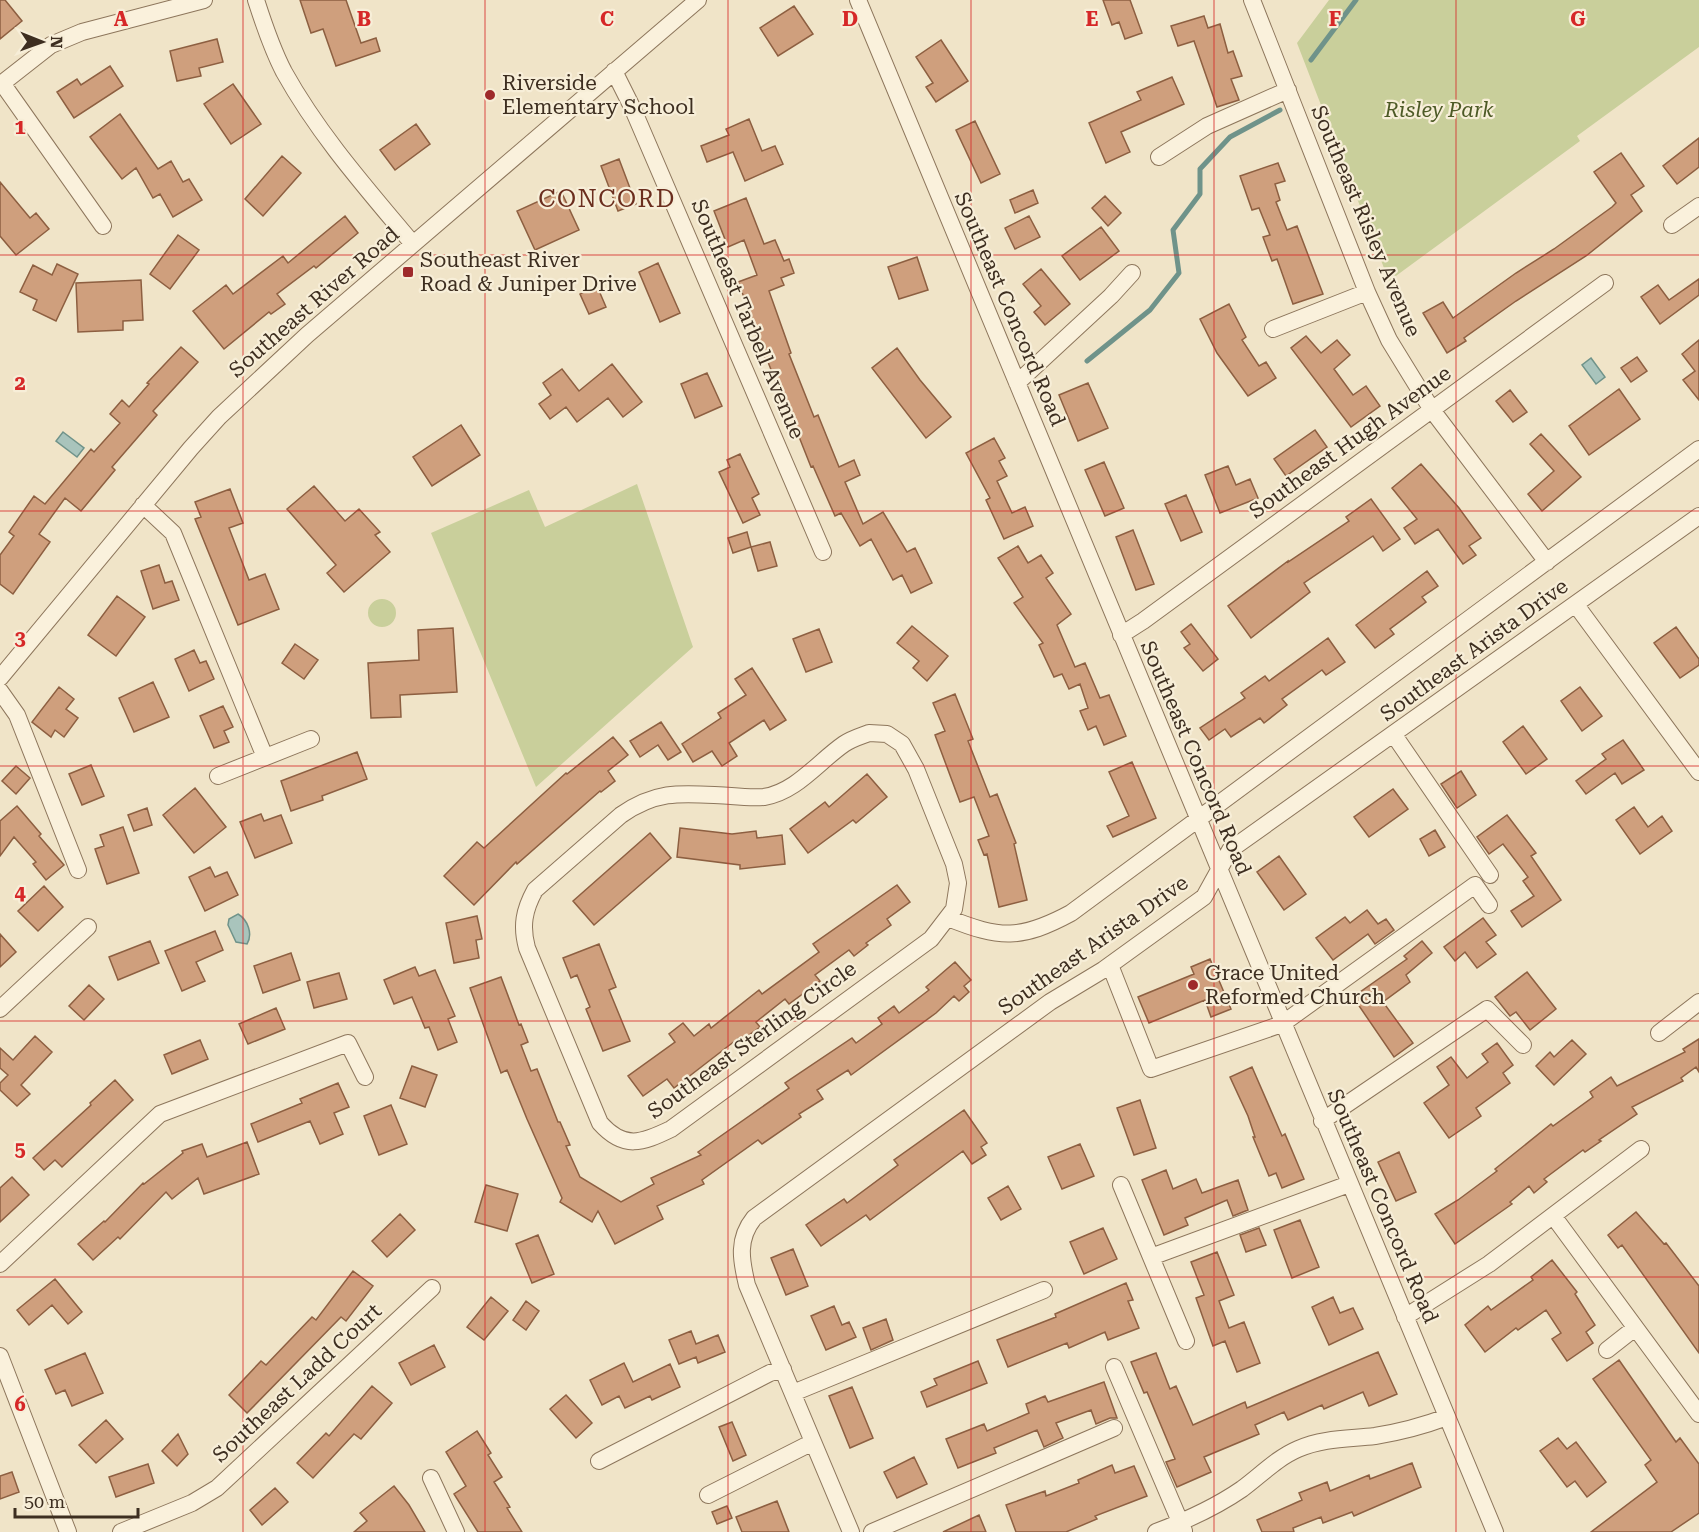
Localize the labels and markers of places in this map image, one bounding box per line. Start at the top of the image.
place label: Riverside Elementary School [502,71,695,119]
marker: Riverside Elementary School [483,88,497,102]
place label: Southeast River Road & Juniper Drive [420,248,637,296]
marker: Southeast River Road & Juniper Drive [401,265,415,279]
place label: Grace United Reformed Church [1205,961,1386,1009]
marker: Grace United Reformed Church [1186,978,1200,992]

